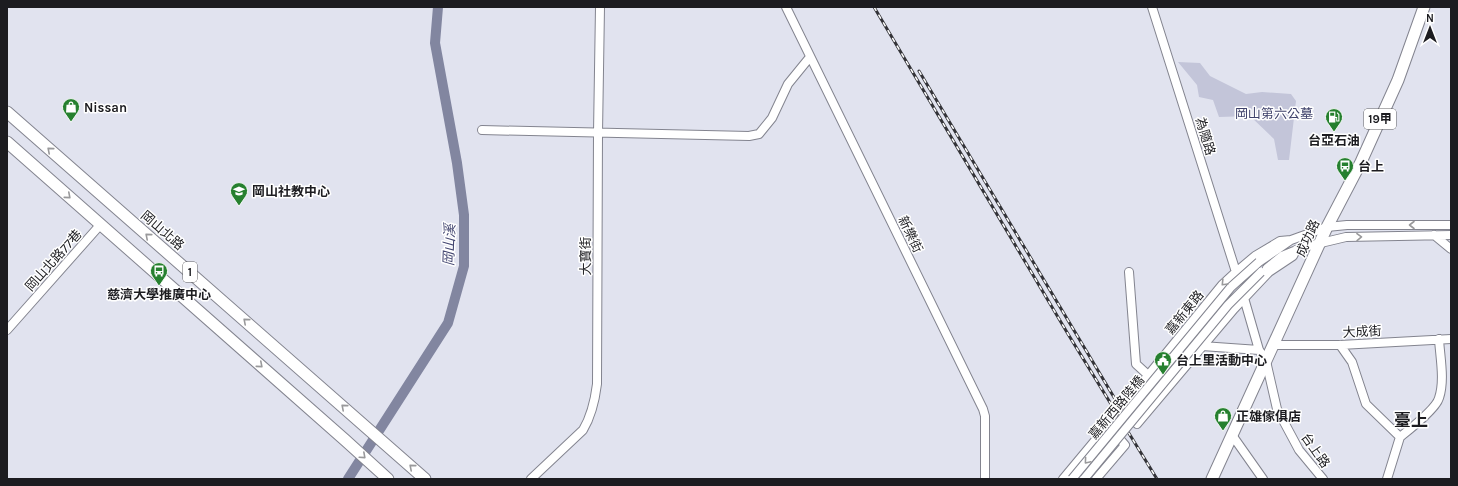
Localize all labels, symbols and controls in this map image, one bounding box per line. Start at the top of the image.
north arrow [1410,8,1450,48]
text: N [1426,12,1434,25]
shop icon: Nissan [61,97,81,122]
place label: Nissan [84,100,127,115]
park label: 岡山第六公墓 [1235,106,1313,121]
fuel station icon: 台亞石油 [1324,107,1344,132]
road number: 19甲 [1364,109,1396,129]
street label: 為隨路 [1193,115,1218,157]
place label: 台亞石油 [1308,133,1360,148]
one-way arrow [47,147,55,155]
bus stop icon: 台上 [1335,156,1355,181]
place label: 台上 [1358,159,1384,174]
school or university icon: 岡山社教中心 [229,181,249,206]
place label: 岡山社教中心 [252,184,330,199]
one-way arrow [63,191,71,198]
street label: 岡山北路 [138,208,187,253]
street label: 新樂街 [895,213,926,255]
street label: 成功路 [1293,217,1322,259]
one-way arrow [1409,221,1415,229]
water label: 岡山溪 [440,222,459,266]
street label: 岡山北路77巷 [22,227,85,294]
one-way arrow [145,233,152,240]
one-way arrow [1356,233,1362,241]
street label: 大寶街 [578,236,593,276]
bus stop icon: 慈濟大學推廣中心 [149,261,169,286]
road number: 1 [183,262,197,282]
one-way arrow [1221,278,1229,286]
place label: 慈濟大學推廣中心 [107,287,211,302]
street label: 嘉新東路 [1162,287,1207,337]
one-way arrow [243,319,250,326]
street label: 大成街 [1342,323,1382,340]
public building icon: 台上里活動中心 [1153,350,1173,375]
place label: 台上里活動中心 [1176,353,1267,368]
one-way arrow [255,360,263,367]
street label: 嘉新西路陸橋 [1086,373,1147,442]
one-way arrow [341,404,348,411]
shop icon: 正雄傢俱店 [1213,406,1233,431]
place label: 正雄傢俱店 [1236,409,1301,424]
district label: 臺上 [1394,410,1428,430]
street label: 台上路 [1298,430,1333,471]
one-way arrow [358,452,366,459]
one-way arrow [1085,456,1092,463]
one-way arrow [409,465,417,472]

